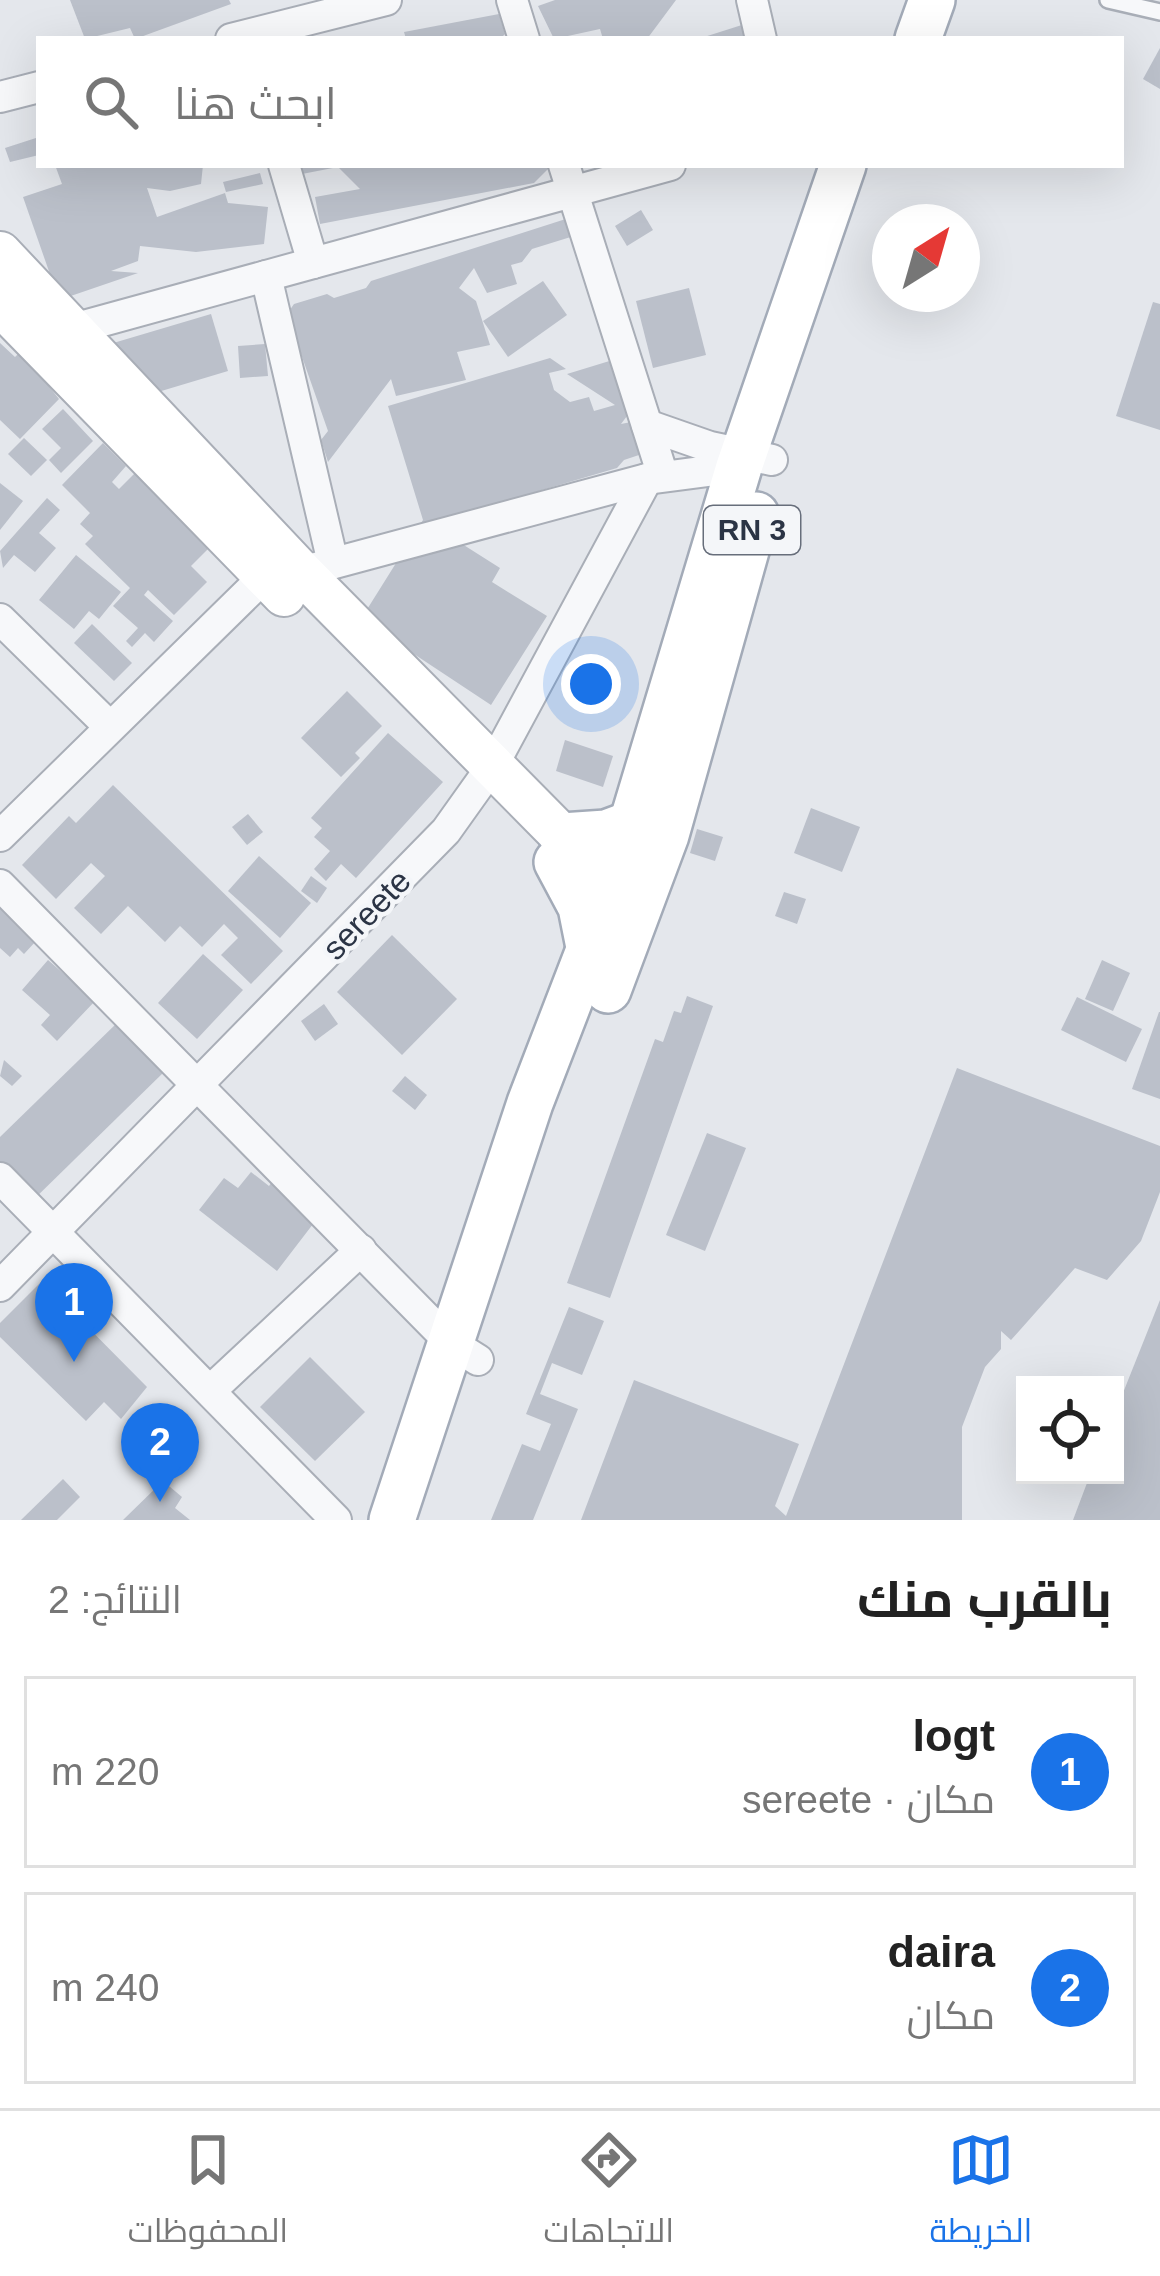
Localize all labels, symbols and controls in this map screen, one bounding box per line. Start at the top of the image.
search box [36,36,1124,168]
icon: search [78,69,144,135]
text: ابحث هنا [174,78,337,129]
north arrow [872,204,980,312]
road number: RN 3 [704,506,800,554]
your location [561,654,621,714]
street label: sereete [315,862,418,967]
pin: 1 [35,1263,113,1362]
map controls [1016,1376,1124,1484]
button: locate [1016,1376,1124,1484]
pin: 2 [121,1403,199,1502]
text: بالقرب منك [857,1571,1112,1628]
text: النتائج: 2 [48,1578,182,1621]
text: logt [913,1710,995,1761]
text: 220 m [51,1750,159,1793]
text: 1 [1059,1750,1081,1793]
text: مكان · sereete [742,1778,995,1821]
text: daira [887,1926,995,1977]
text: 240 m [51,1966,159,2009]
text: 2 [1059,1966,1081,2009]
text: مكان [907,1994,995,2037]
tab: المحفوظات [128,2127,288,2261]
tab: الاتجاهات [544,2127,674,2261]
tab: الخريطة [929,2127,1032,2261]

